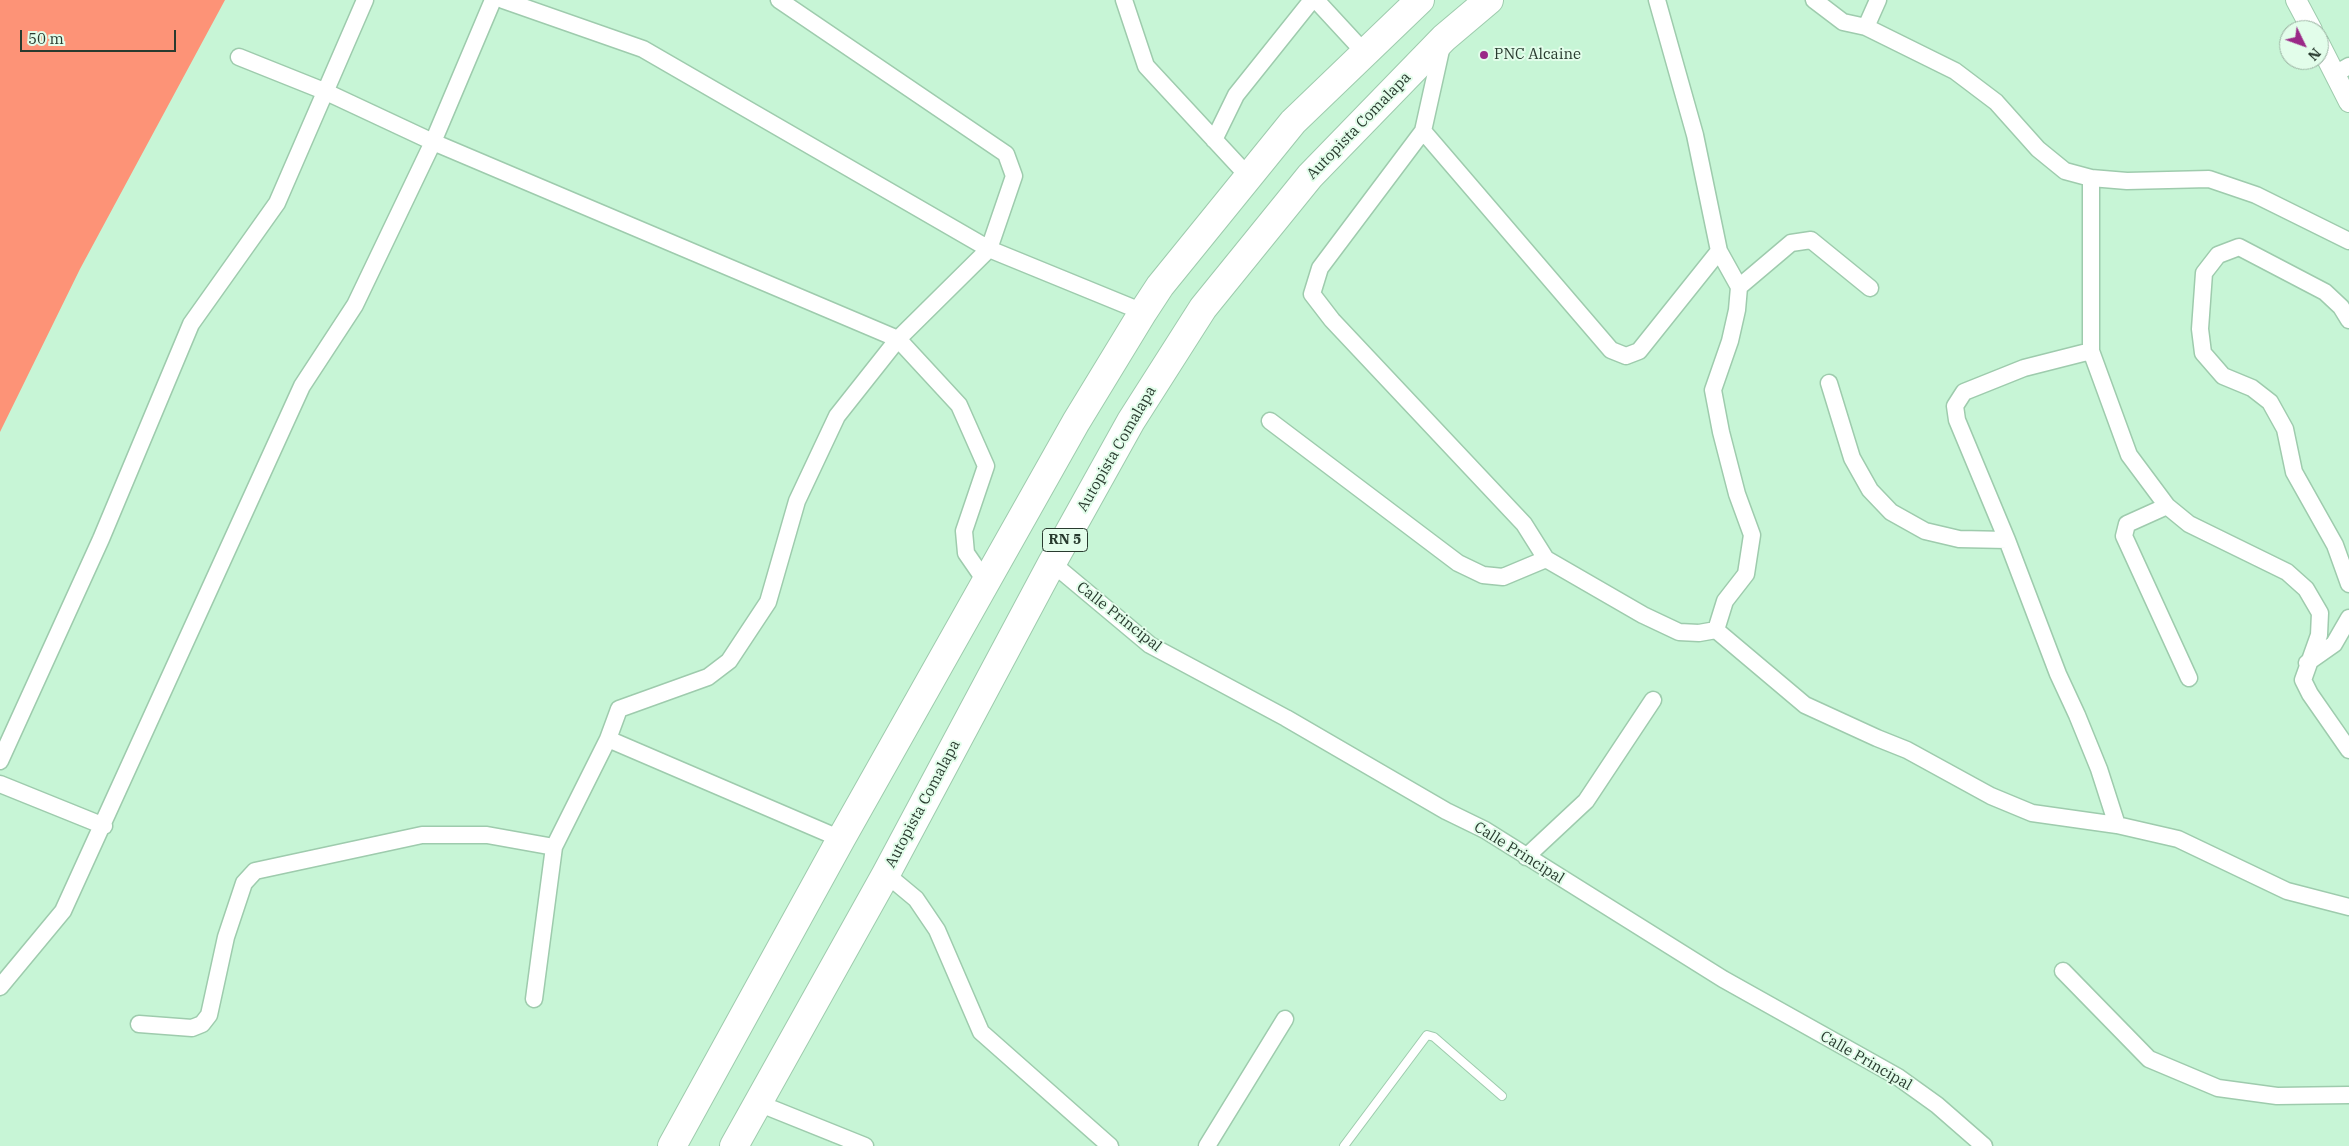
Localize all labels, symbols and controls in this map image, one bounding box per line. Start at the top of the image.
scale bar [22,20,179,52]
north arrow [2279,20,2329,70]
text: 50 m [28,29,64,48]
text: N [2304,44,2325,65]
place label: PNC Alcaine [1494,46,1581,64]
marker: PNC Alcaine [1478,49,1490,61]
street label: Autopista Comalapa [1303,69,1415,183]
street label: Autopista Comalapa [1074,383,1160,515]
road number: RN 5 [1042,528,1088,552]
street label: Calle Principal [1073,578,1165,656]
street label: Autopista Comalapa [882,737,964,871]
street label: Calle Principal [1471,818,1567,888]
street label: Calle Principal [1817,1027,1915,1095]

